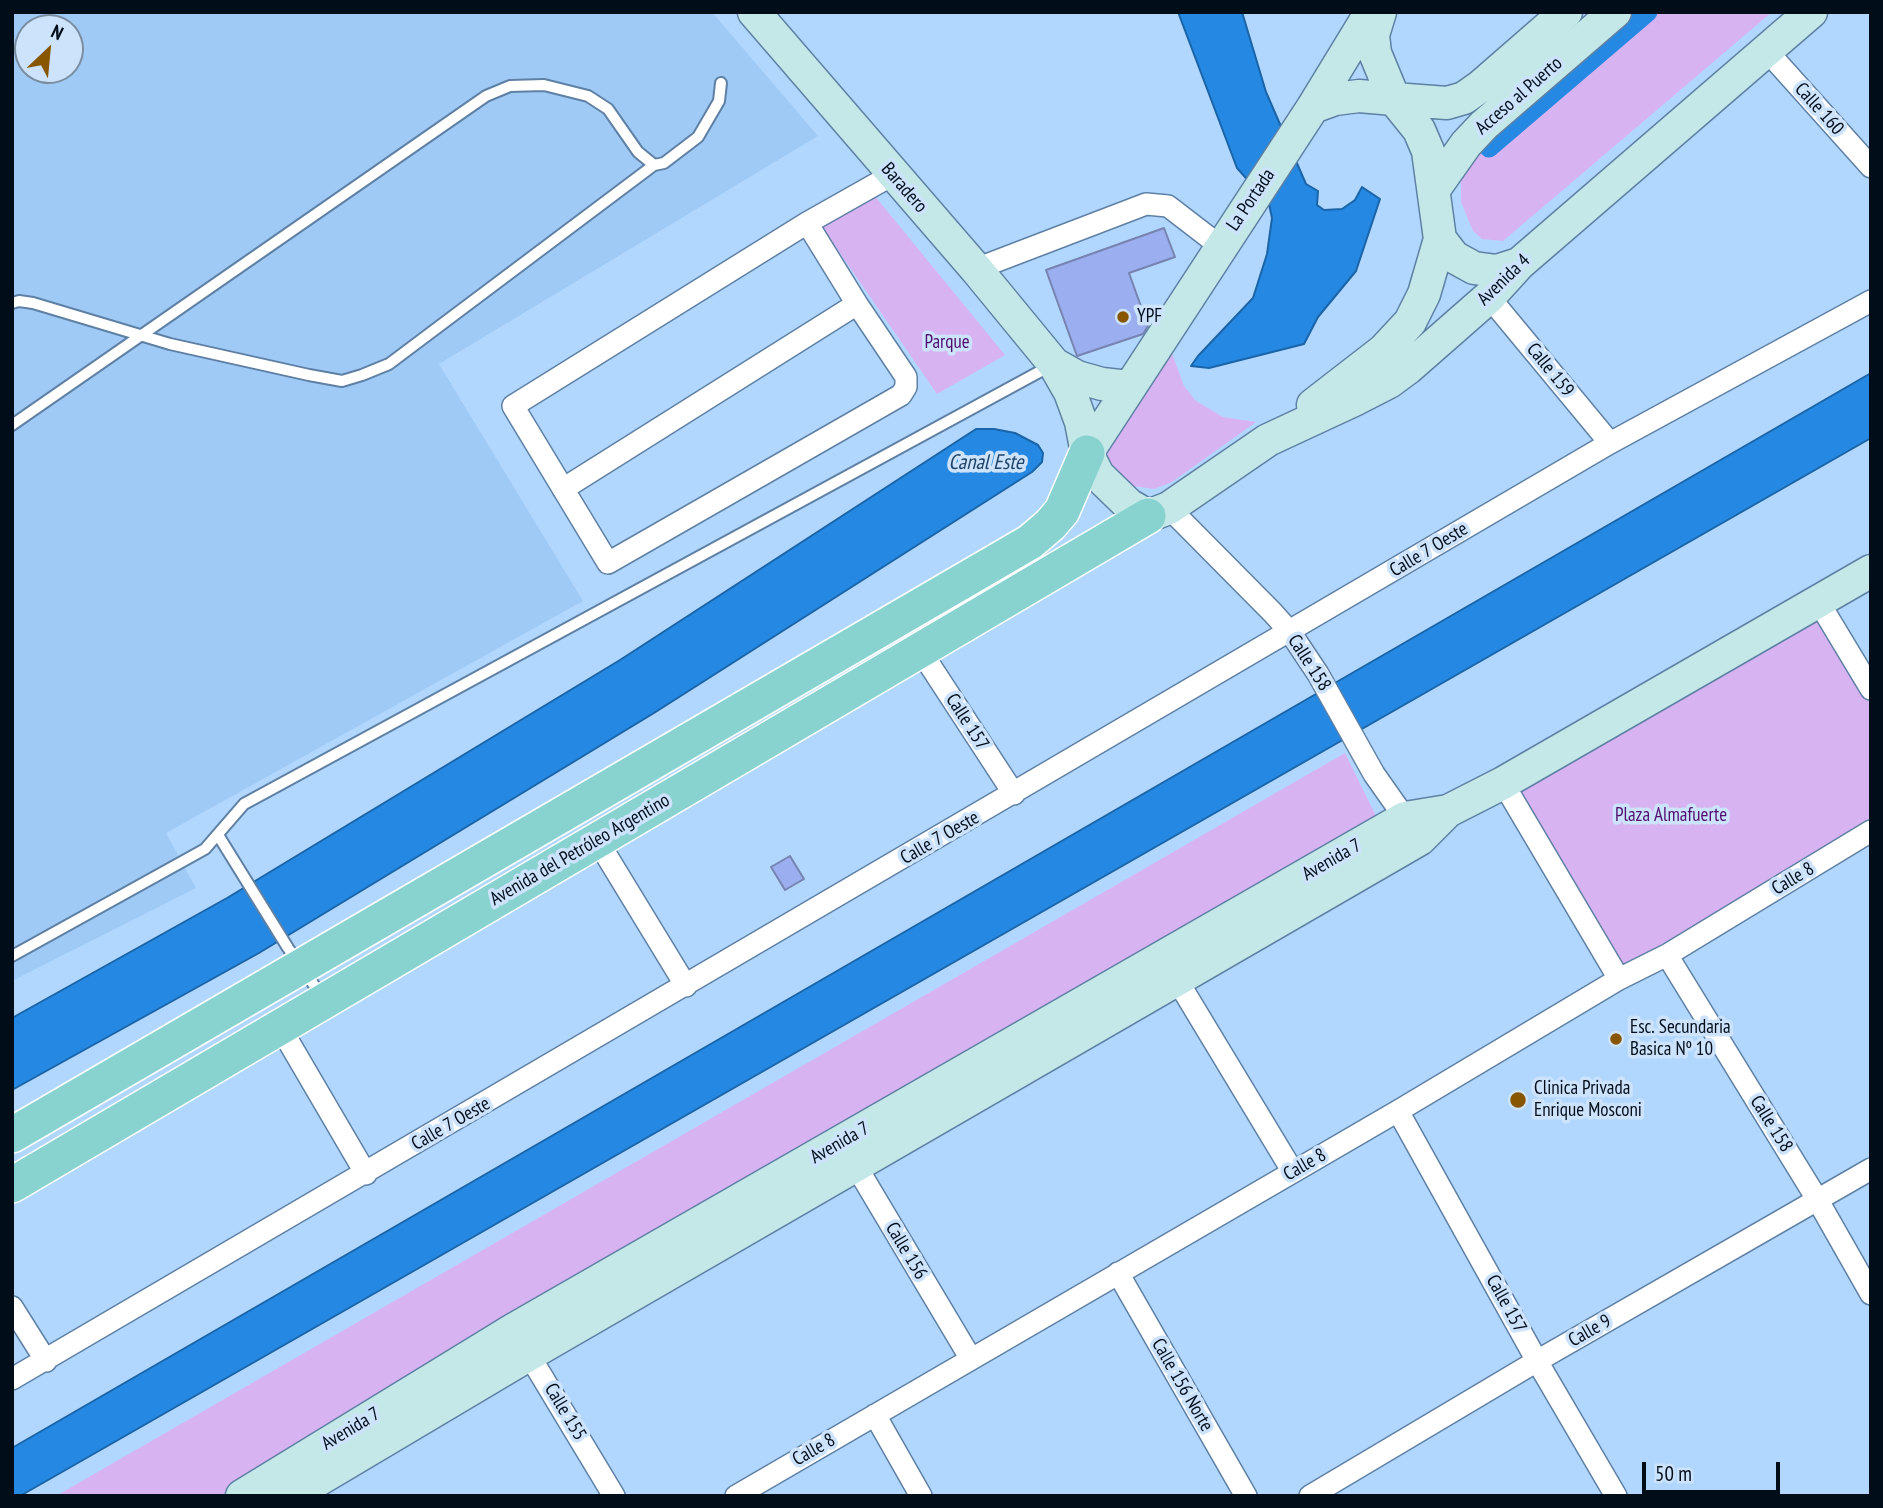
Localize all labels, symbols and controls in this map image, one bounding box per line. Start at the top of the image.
north arrow [14,14,84,84]
text: N [47,19,67,45]
street label: Acceso al Puerto [1471,52,1567,140]
street label: Calle 160 [1790,78,1848,140]
street label: Baradero [876,158,932,218]
street label: La Portada [1222,165,1280,235]
street label: Avenida 4 [1473,249,1535,311]
place label: YPF [1137,306,1162,328]
marker: YPF [1115,309,1131,325]
park label: Parque [924,332,970,354]
street label: Calle 159 [1521,339,1579,401]
water label: Canal Este [948,450,1024,476]
street label: Calle 7 Oeste [1386,518,1472,582]
street label: Calle 158 [1282,631,1336,695]
street label: Calle 157 [940,690,994,754]
street label: Avenida del Petróleo Argentino [486,789,674,911]
park label: Plaza Almafuerte [1615,805,1727,827]
street label: Calle 7 Oeste [897,806,983,870]
street label: Avenida 7 [1298,834,1366,886]
street label: Calle 8 [1768,858,1818,900]
place label: Esc. Secundaria Basica Nº 10 [1630,1017,1731,1061]
marker: Esc. Secundaria Basica Nº 10 [1608,1031,1624,1047]
place label: Clinica Privada Enrique Mosconi [1534,1078,1642,1122]
marker: Clinica Privada Enrique Mosconi [1508,1090,1528,1110]
street label: Calle 158 [1745,1091,1797,1157]
street label: Calle 7 Oeste [408,1092,494,1156]
street label: Avenida 7 [806,1117,874,1169]
street label: Calle 8 [1280,1144,1330,1186]
street label: Calle 156 [880,1218,932,1284]
street label: Calle 157 [1481,1271,1531,1337]
street label: Calle 9 [1565,1310,1615,1352]
street label: Calle 156 Norte [1146,1334,1218,1436]
street label: Calle 155 [539,1379,591,1445]
street label: Avenida 7 [317,1403,385,1455]
street label: Calle 8 [789,1429,839,1471]
scale bar [1645,1448,1783,1492]
text: 50 m [1655,1460,1692,1487]

